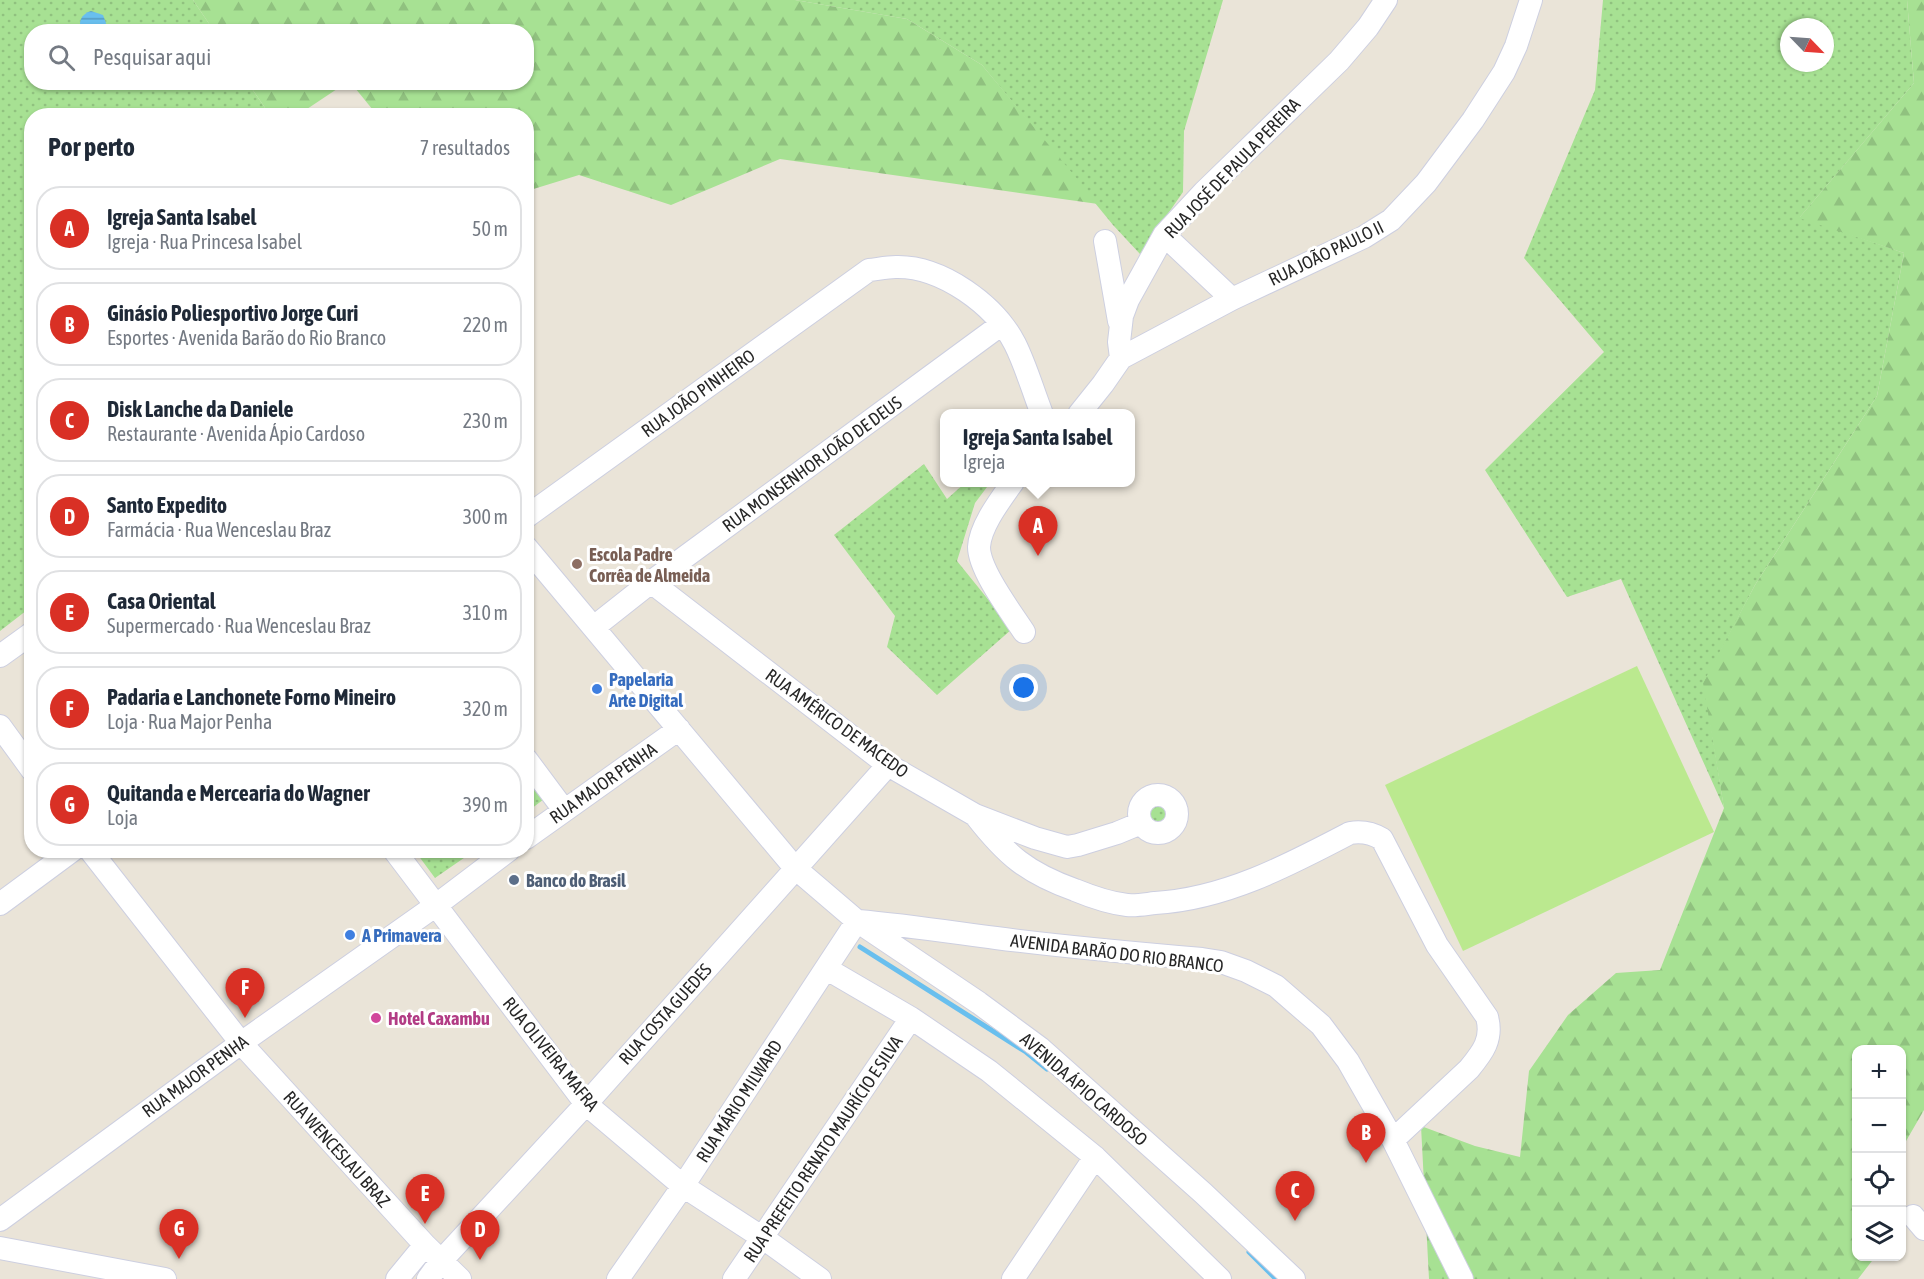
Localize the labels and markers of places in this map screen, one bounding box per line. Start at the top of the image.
pin: A [1018,506,1058,556]
place label: Escola Padre Corrêa de Almeida [589,544,710,586]
marker: Escola Padre Corrêa de Almeida [570,557,584,571]
place label: Papelaria Arte Digital [608,669,683,711]
marker: Papelaria Arte Digital [590,682,604,696]
place label: Banco do Brasil [526,870,626,891]
marker: Banco do Brasil [507,873,521,887]
place label: A Primavera [361,925,442,946]
marker: A Primavera [343,928,357,942]
pin: F [226,968,264,1018]
place label: Hotel Caxambu [388,1008,490,1029]
marker: Hotel Caxambu [369,1011,383,1025]
pin: B [1346,1114,1386,1163]
pin: C [1276,1172,1314,1221]
pin: E [406,1174,444,1224]
pin: G [160,1210,198,1259]
pin: D [460,1210,500,1260]

